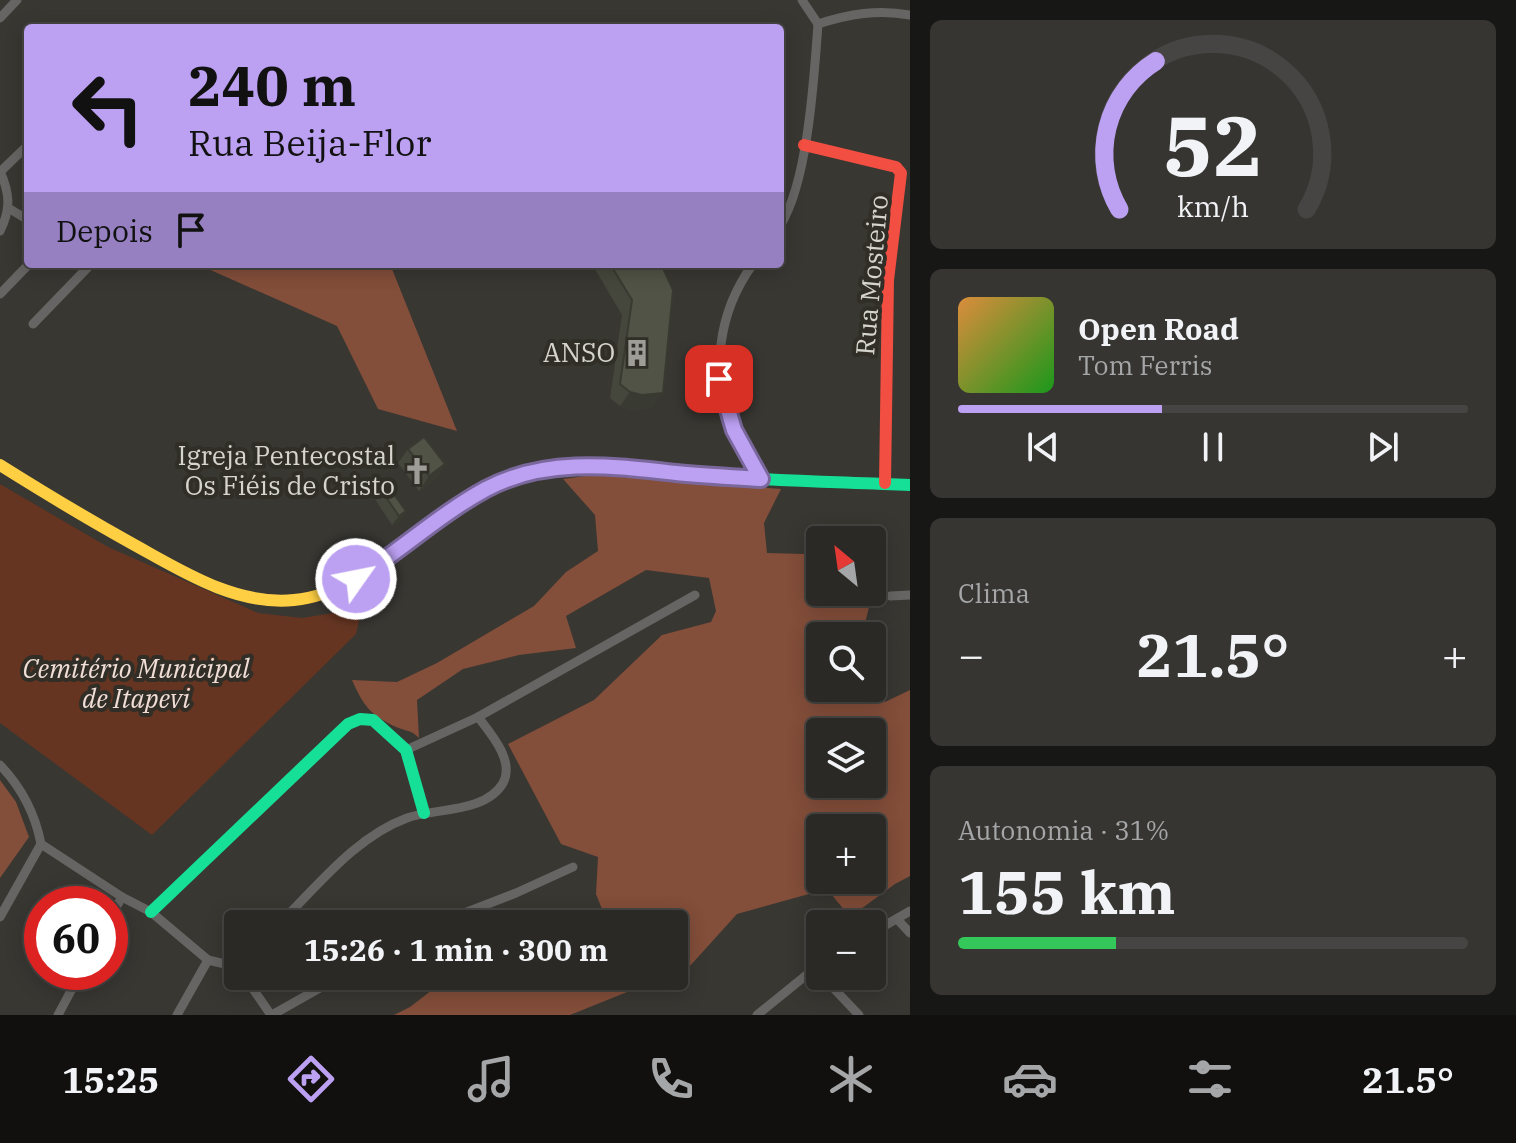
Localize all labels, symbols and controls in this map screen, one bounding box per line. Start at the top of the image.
text: 240 m [188,49,356,121]
icon: left [56,56,160,160]
text: 52 [1163,91,1263,199]
text: Rua Beija-Flor [188,119,431,166]
text: km/h [1177,189,1249,226]
street label: Rua Mosteiro [847,193,895,357]
icon: arrive [169,208,213,252]
text: Depois [56,211,153,250]
text: Open Road [1078,309,1239,348]
place label: ANSO [543,335,615,369]
building icon: ANSO [622,338,652,368]
pin [685,345,753,413]
text: Tom Ferris [1078,348,1212,382]
icon: arrive [697,357,741,401]
icon: previous [1021,425,1065,469]
icon: pause [1191,425,1235,469]
icon: next [1361,425,1405,469]
place label: Igreja Pentecostal Os Fiéis de Cristo [177,438,395,502]
church icon: Igreja Pentecostal Os Fiéis de Cristo [402,456,432,486]
north arrow [806,526,886,606]
map controls [806,526,886,990]
position arrow [314,537,398,621]
text: Clima [958,576,1030,610]
text: 21.5° [1136,615,1290,694]
button: search [806,622,886,702]
text: − [958,626,984,683]
text: + [1442,626,1468,683]
park label: Cemitério Municipal de Itapevi [23,651,250,715]
button: layers [806,718,886,798]
text: Autonomia · 31% [958,813,1169,847]
button: + [806,814,886,894]
text: 155 km [958,852,1176,931]
speed limit sign: 60 [24,886,128,990]
button: − [806,910,886,990]
text: 15:26 · 1 min · 300 m [304,930,608,969]
icon: directions [283,1051,339,1107]
icon: music [463,1051,519,1107]
icon: phone [643,1051,699,1107]
icon: climate [823,1051,879,1107]
icon: car [1002,1051,1058,1107]
icon: filters [1182,1051,1238,1107]
text: 15:25 [62,1056,159,1103]
text: 21.5° [1362,1056,1454,1103]

